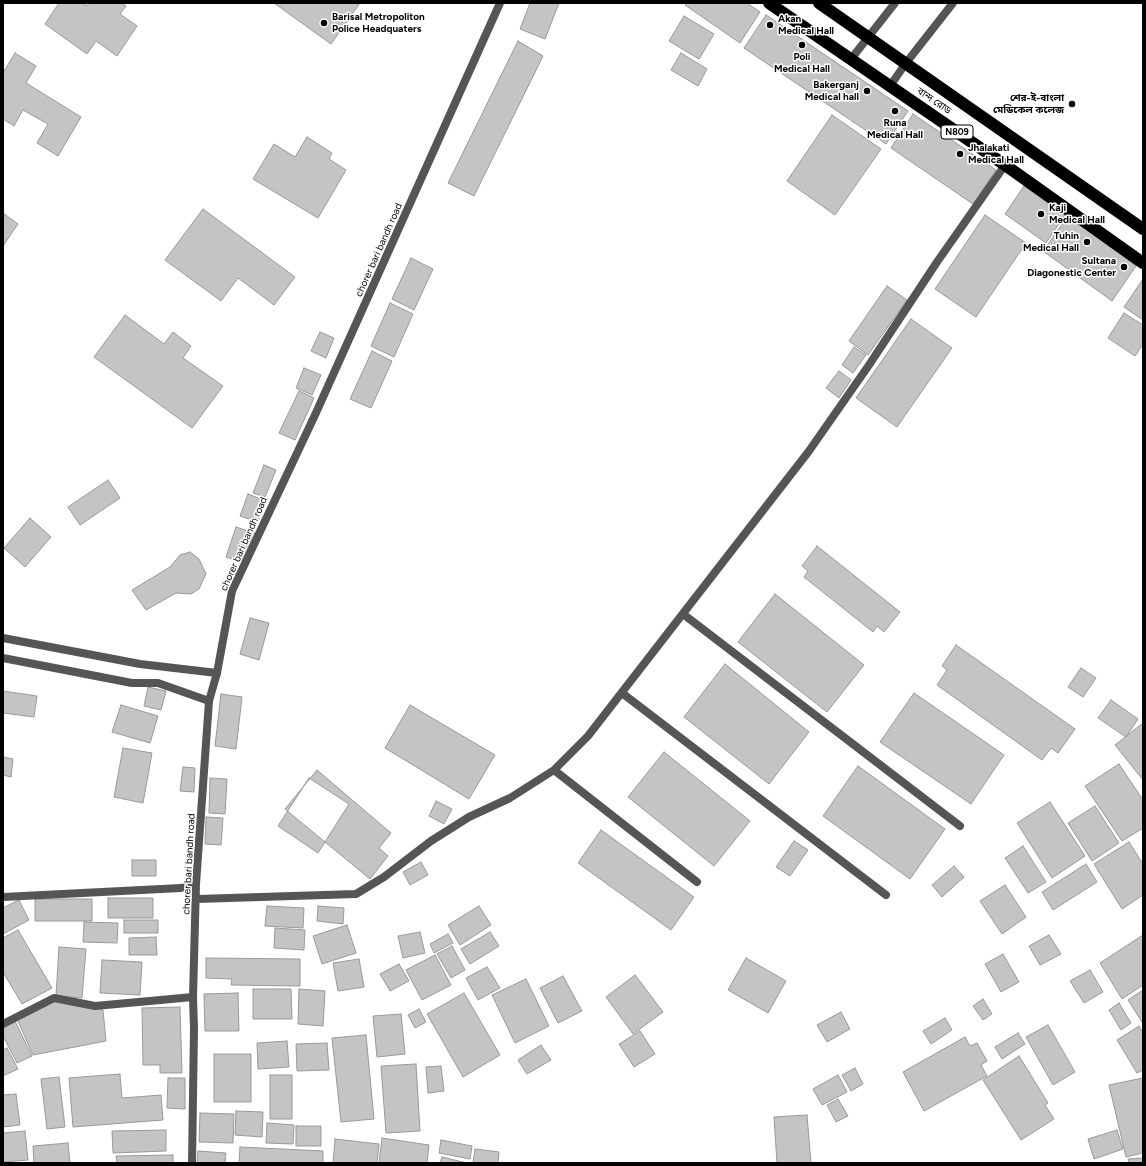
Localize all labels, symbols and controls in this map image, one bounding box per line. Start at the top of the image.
place label: Barisal Metropoliton Police Headquaters [332,11,425,34]
place label: Akan Medical Hall [778,13,834,36]
marker: Barisal Metropoliton Police Headquaters [319,18,329,28]
marker: Akan Medical Hall [765,20,775,30]
marker: Poli Medical Hall [797,40,807,50]
place label: Poli Medical Hall [774,51,830,74]
place label: Bakerganj Medical hall [805,79,859,102]
street label: বান্দ রোড [914,85,954,117]
marker: Bakerganj Medical hall [862,86,872,96]
place label: শের-ই-বাংলা মেডিকেল কলেজ [993,92,1064,116]
marker: শের-ই-বাংলা মেডিকেল কলেজ [1067,99,1077,109]
marker: Runa Medical Hall [890,106,900,116]
place label: Runa Medical Hall [867,117,923,140]
road number: N809 [941,125,973,139]
place label: Jhalakati Medical Hall [968,142,1024,166]
marker: Jhalakati Medical Hall [955,149,965,159]
street label: chorer bari bandh road [353,201,405,299]
place label: Kaji Medical Hall [1049,202,1105,226]
marker: Kaji Medical Hall [1036,209,1046,219]
place label: Tuhin Medical Hall [1023,230,1079,254]
marker: Tuhin Medical Hall [1082,237,1092,247]
place label: Sultana Diagonestic Center [1027,255,1116,278]
marker: Sultana Diagonestic Center [1119,262,1129,272]
street label: chorer bari bandh road [218,495,270,593]
street label: chorer bari bandh road [180,813,198,915]

